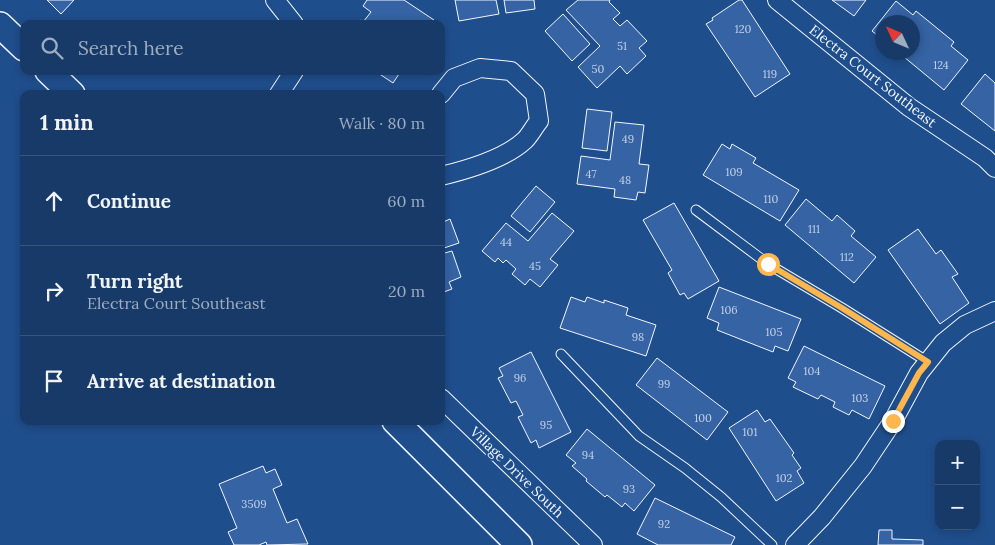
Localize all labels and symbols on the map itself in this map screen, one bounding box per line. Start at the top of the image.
north arrow [875,15,920,60]
street label: Electra Court Southeast [806,21,941,132]
house number: 120 [735,22,752,36]
house number: 51 [617,39,627,53]
house number: 124 [933,58,949,72]
house number: 50 [592,62,605,76]
house number: 119 [763,67,777,81]
house number: 49 [622,132,634,146]
house number: 109 [725,165,743,179]
house number: 47 [585,167,597,181]
house number: 48 [619,173,631,187]
house number: 110 [764,192,779,206]
house number: 111 [808,222,820,236]
house number: 44 [500,235,512,249]
house number: 112 [840,250,854,264]
route start [757,253,780,276]
house number: 45 [529,259,541,273]
house number: 106 [720,303,738,317]
house number: 105 [766,325,782,339]
house number: 98 [632,330,644,344]
house number: 104 [804,364,820,378]
house number: 96 [514,371,526,385]
house number: 99 [658,377,670,391]
house number: 103 [852,391,868,405]
route end [882,410,905,433]
house number: 100 [694,411,712,425]
house number: 95 [540,418,552,432]
street label: Village Drive South [466,422,568,521]
house number: 101 [743,425,757,439]
house number: 94 [582,448,594,462]
house number: 102 [776,471,792,485]
house number: 93 [623,482,635,496]
house number: 3509 [241,497,267,511]
house number: 92 [658,517,670,531]

